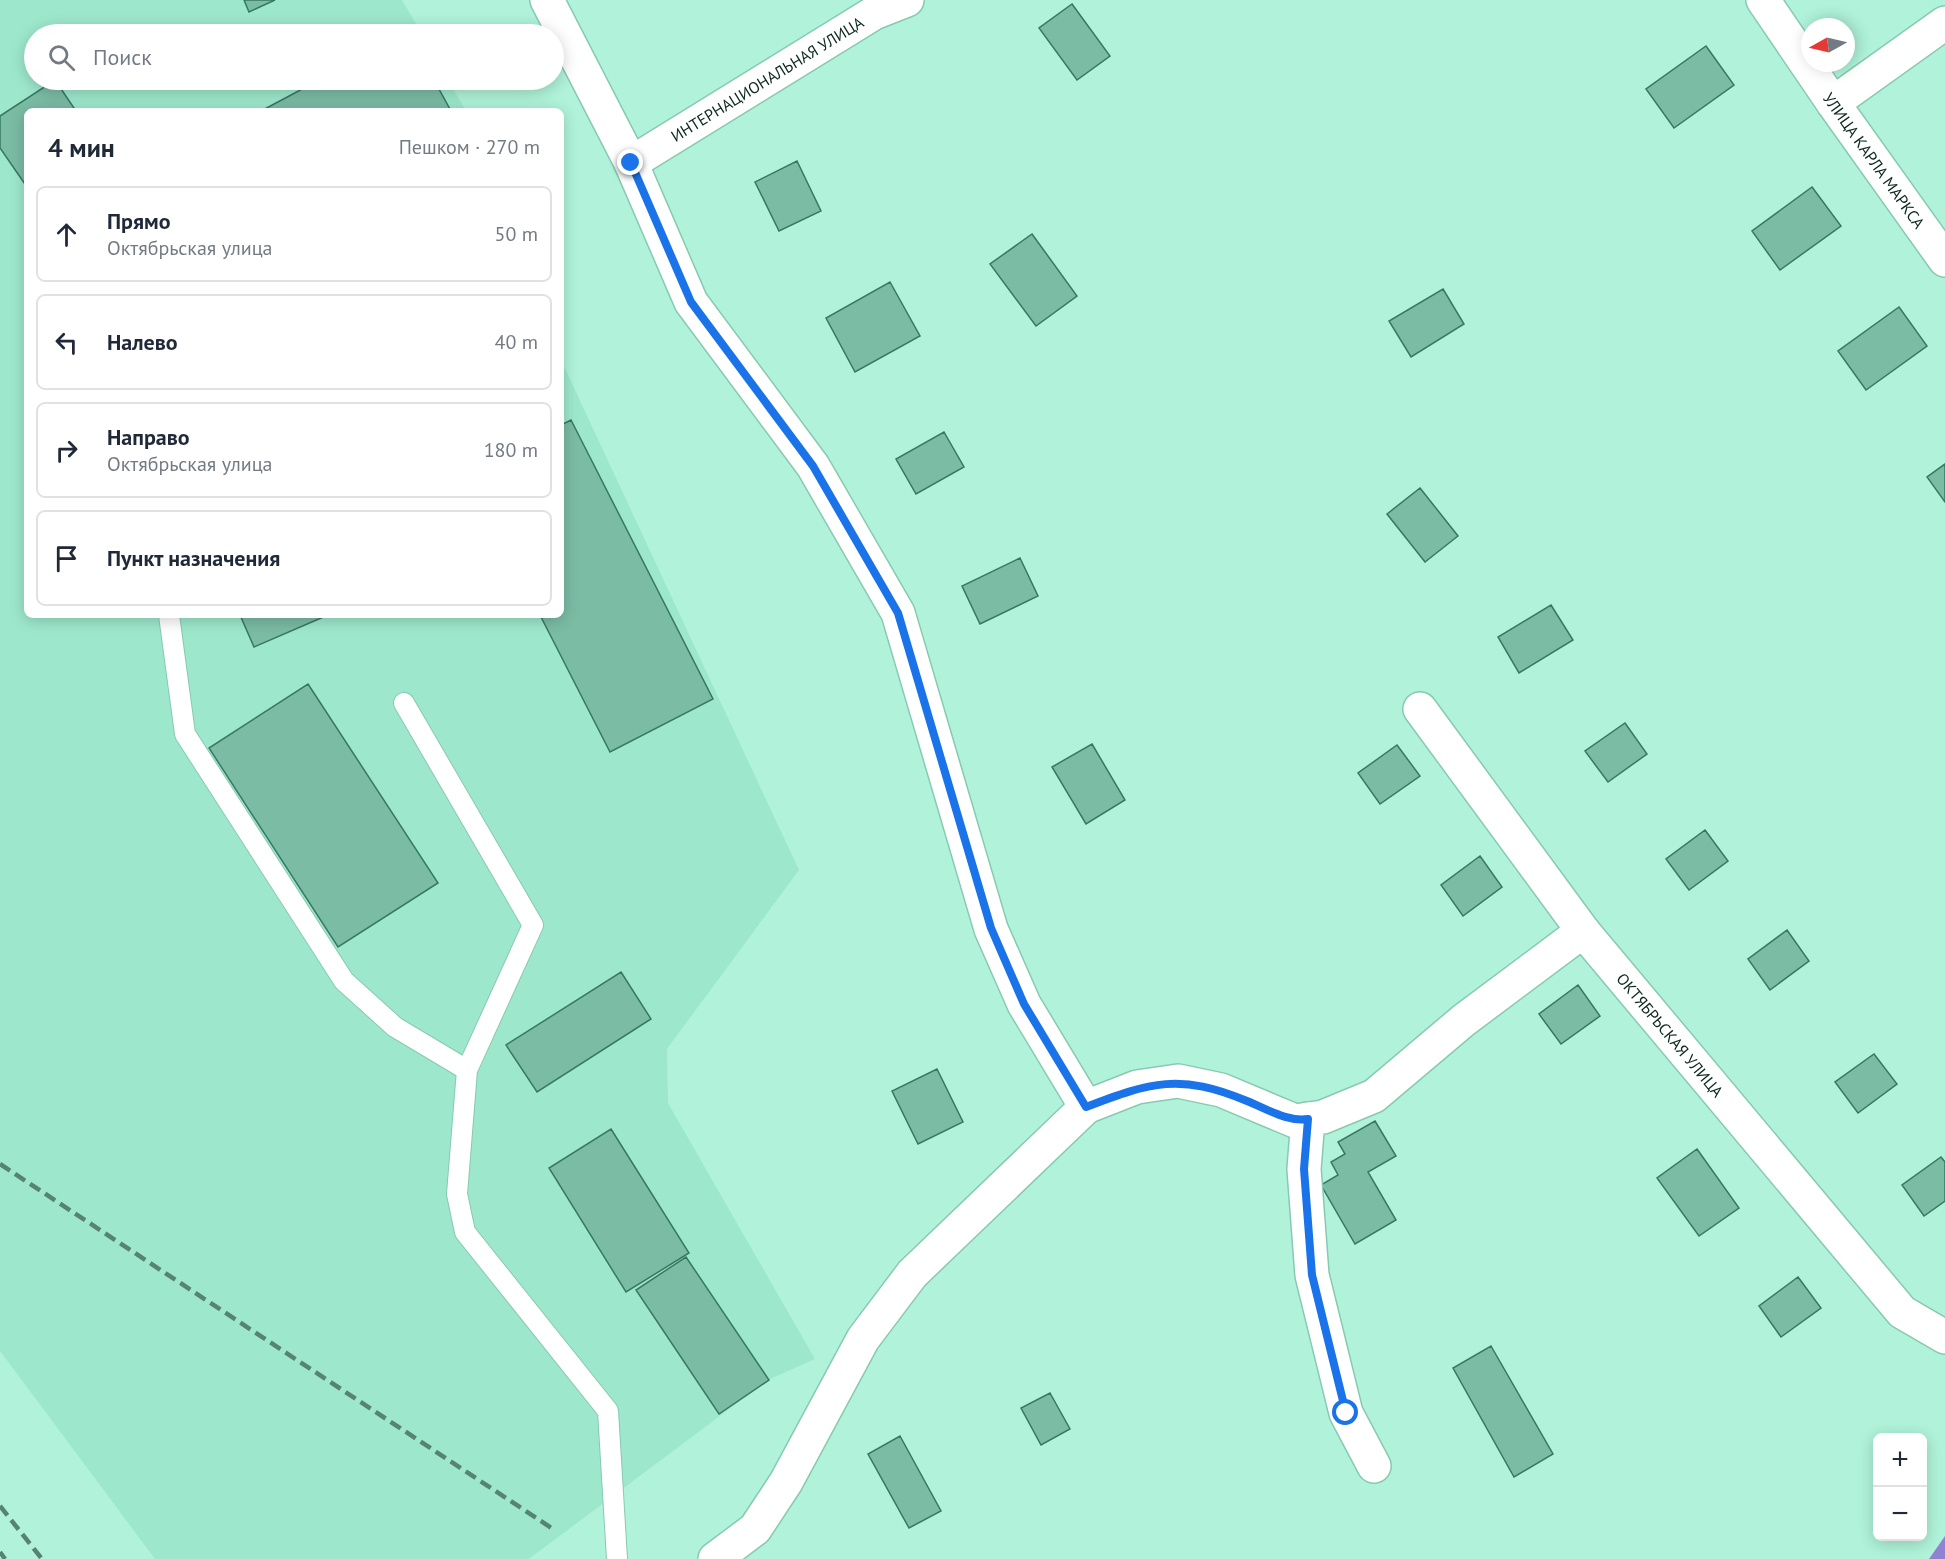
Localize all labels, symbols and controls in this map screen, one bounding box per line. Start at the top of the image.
street label: ИНТЕРНАЦИОНАЛЬНАЯ УЛИЦА [667,12,868,146]
north arrow [1801,18,1855,72]
search box [24,24,564,90]
icon: search [45,41,78,74]
text: Поиск [93,43,152,71]
street label: УЛИЦА КАРЛА МАРКСА [1819,89,1929,233]
text: 4 мин [48,131,115,164]
text: Пешком · 270 m [399,134,540,160]
route end [617,149,643,175]
text: Прямо [107,207,170,235]
icon: ahead [50,218,83,251]
text: 50 m [495,221,538,247]
text: Октябрьская улица [107,235,273,261]
icon: left [50,326,83,359]
text: Налево [107,328,178,356]
text: 40 m [495,329,538,355]
text: Направо [107,423,190,451]
icon: right [50,434,83,467]
text: 180 m [484,437,538,463]
text: Октябрьская улица [107,451,273,477]
icon: arrive [50,542,83,575]
text: Пункт назначения [107,544,280,572]
street label: ОКТЯБРЬСКАЯ УЛИЦА [1612,969,1728,1102]
route start [1332,1399,1358,1425]
map controls [1873,1433,1927,1541]
button: + [1873,1433,1927,1487]
button: − [1873,1487,1927,1541]

